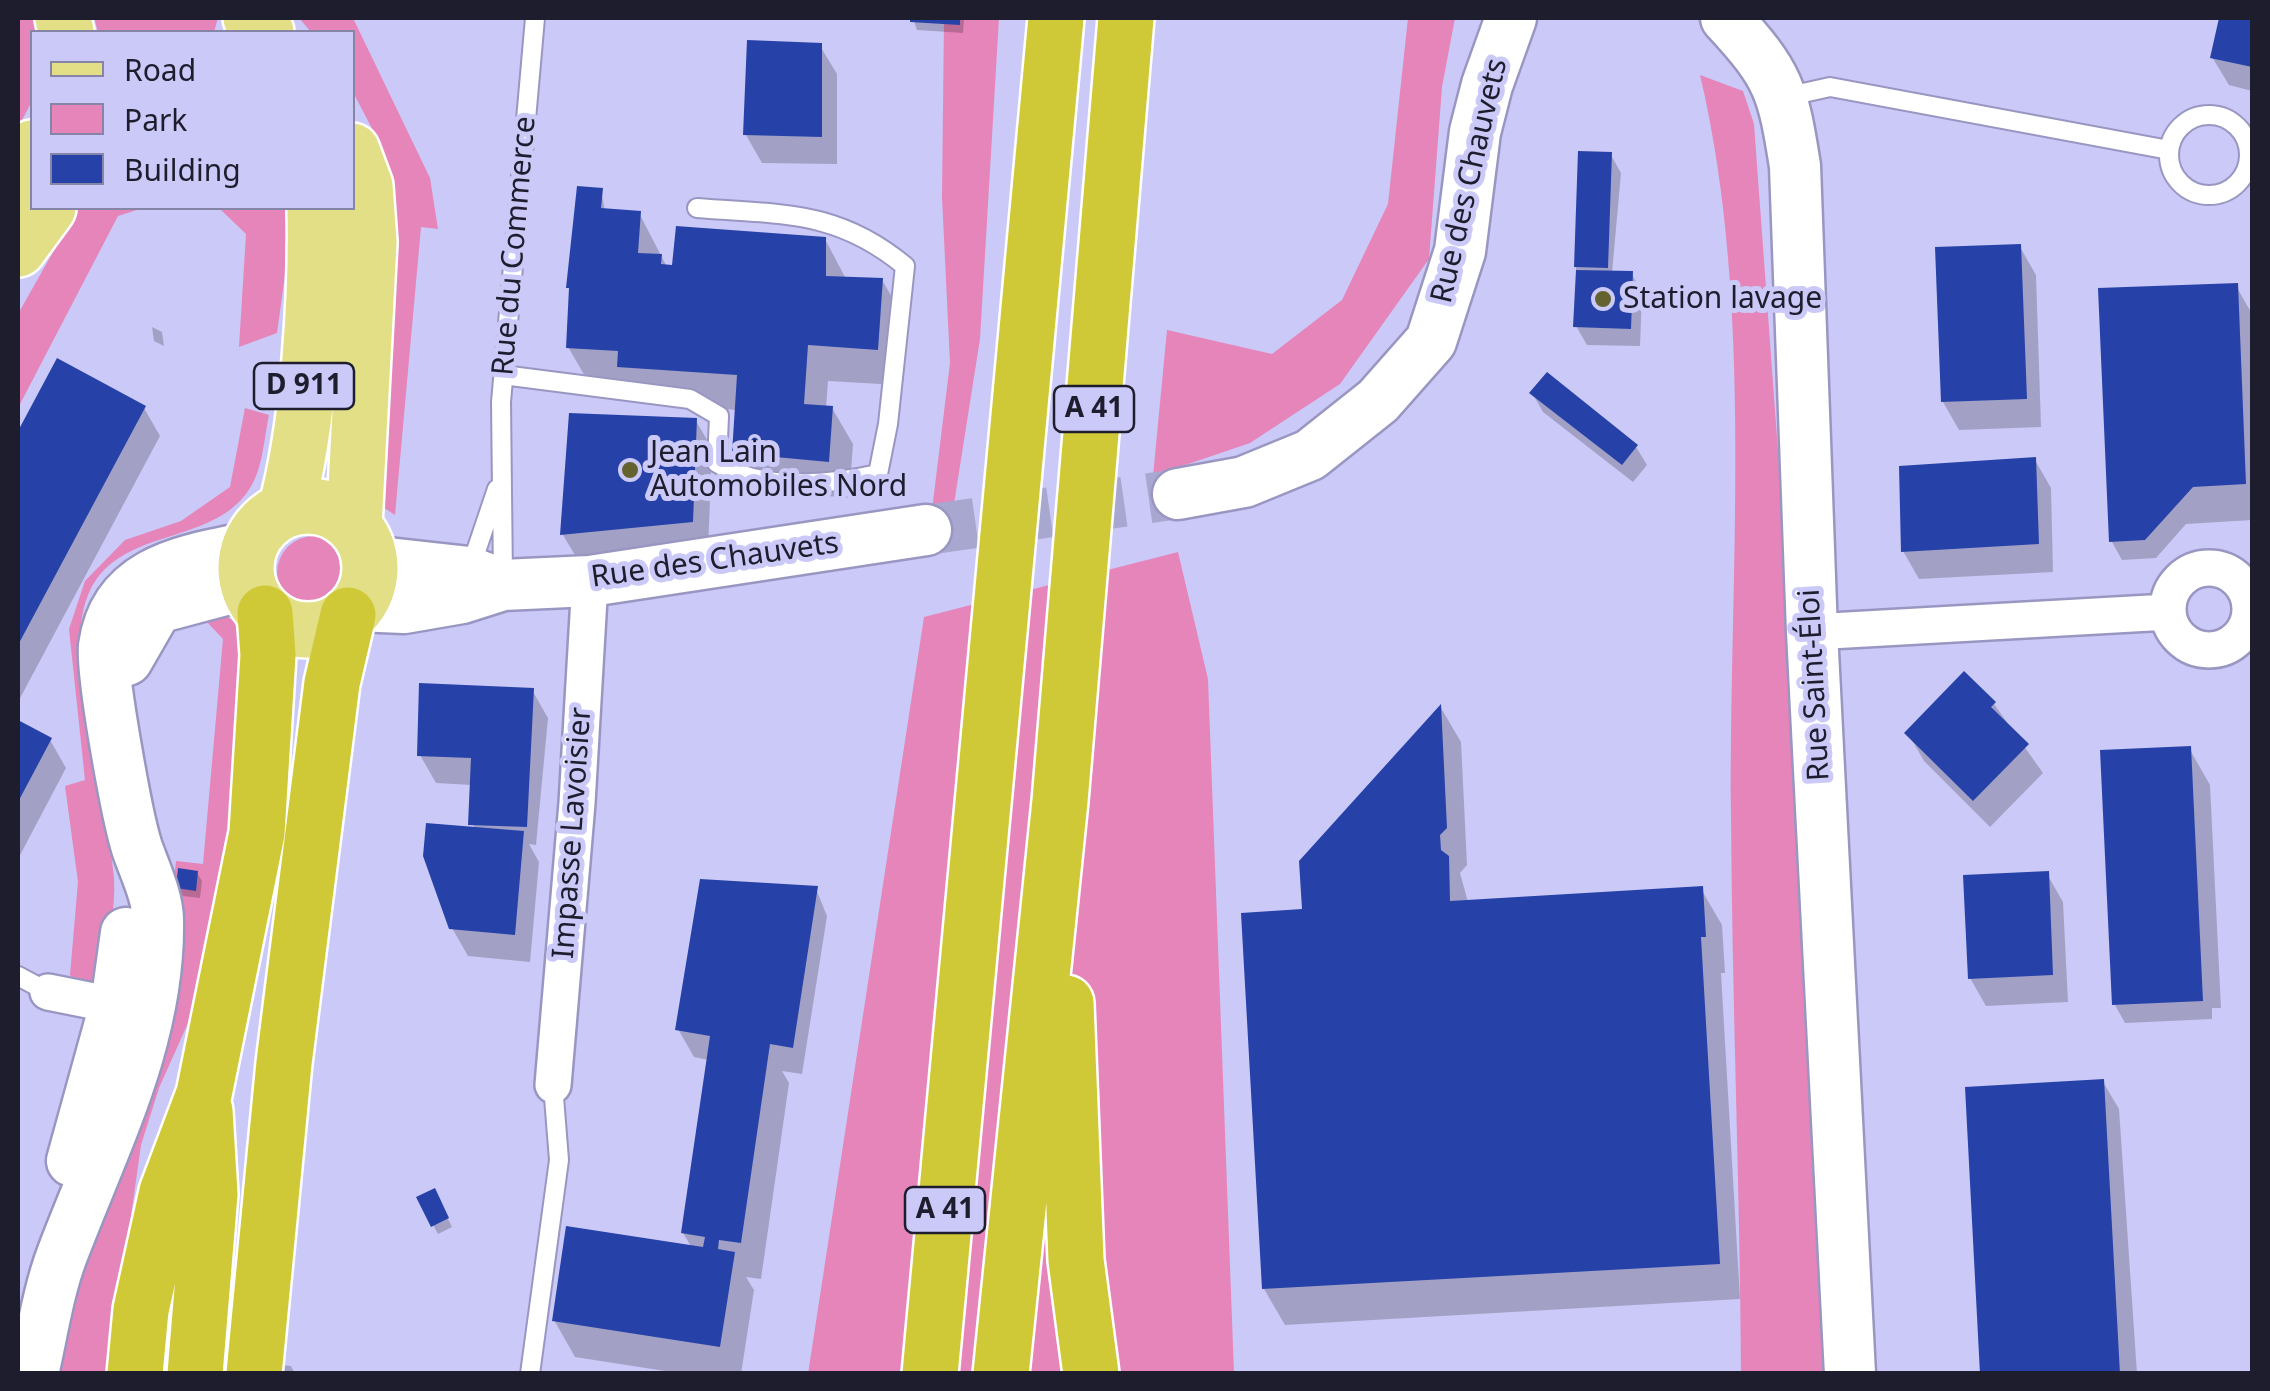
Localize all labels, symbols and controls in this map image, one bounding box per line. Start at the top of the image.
legend [30,30,355,210]
text: Road [124,49,196,90]
street label: Rue des Chauvets [1424,55,1516,307]
text: Park [124,99,187,140]
street label: Rue du Commerce [486,115,544,377]
text: Building [124,149,241,190]
place label: Station lavage [1623,281,1822,317]
marker: Station lavage [1592,288,1614,310]
road number: D 911 [254,363,354,409]
road number: A 41 [1054,386,1134,432]
place label: Jean Lain Automobiles Nord [650,435,907,506]
marker: Jean Lain Automobiles Nord [619,459,641,481]
street label: Rue des Chauvets [589,526,841,596]
street label: Rue Saint-Éloi [1792,588,1838,782]
street label: Impasse Lavoisier [546,706,600,960]
road number: A 41 [905,1187,985,1233]

